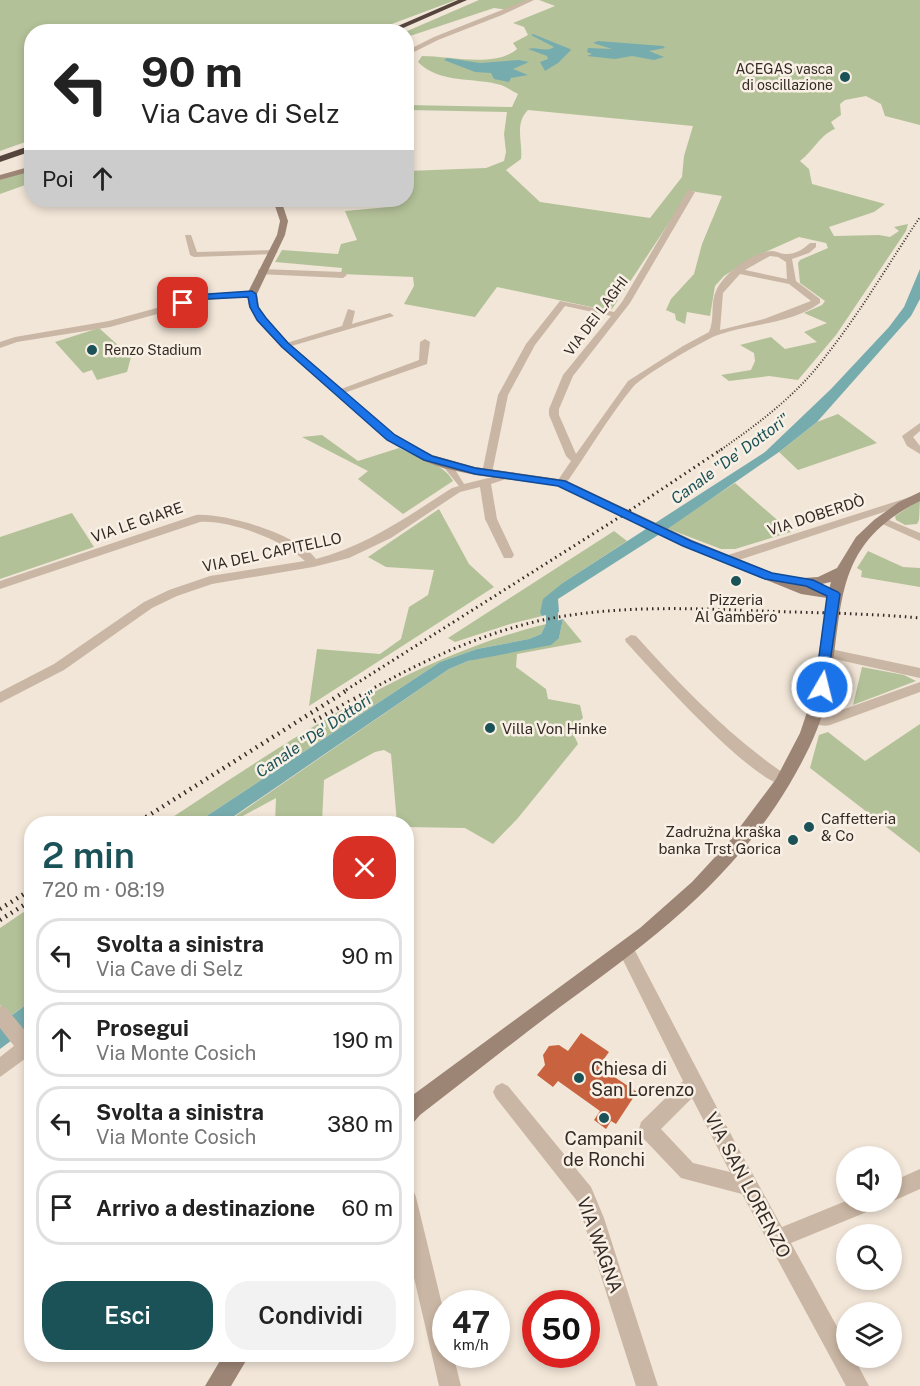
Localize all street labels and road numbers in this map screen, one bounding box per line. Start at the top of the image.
street label: VIA DEI LAGHI [561,273,631,359]
street label: VIA DOBERDÒ [765,490,867,539]
street label: VIA LE GIARE [89,498,185,546]
street label: VIA DEL CAPITELLO [201,529,343,575]
street label: VIA SAN LORENZO [701,1109,795,1261]
street label: VIA WAGNA [573,1194,627,1296]

